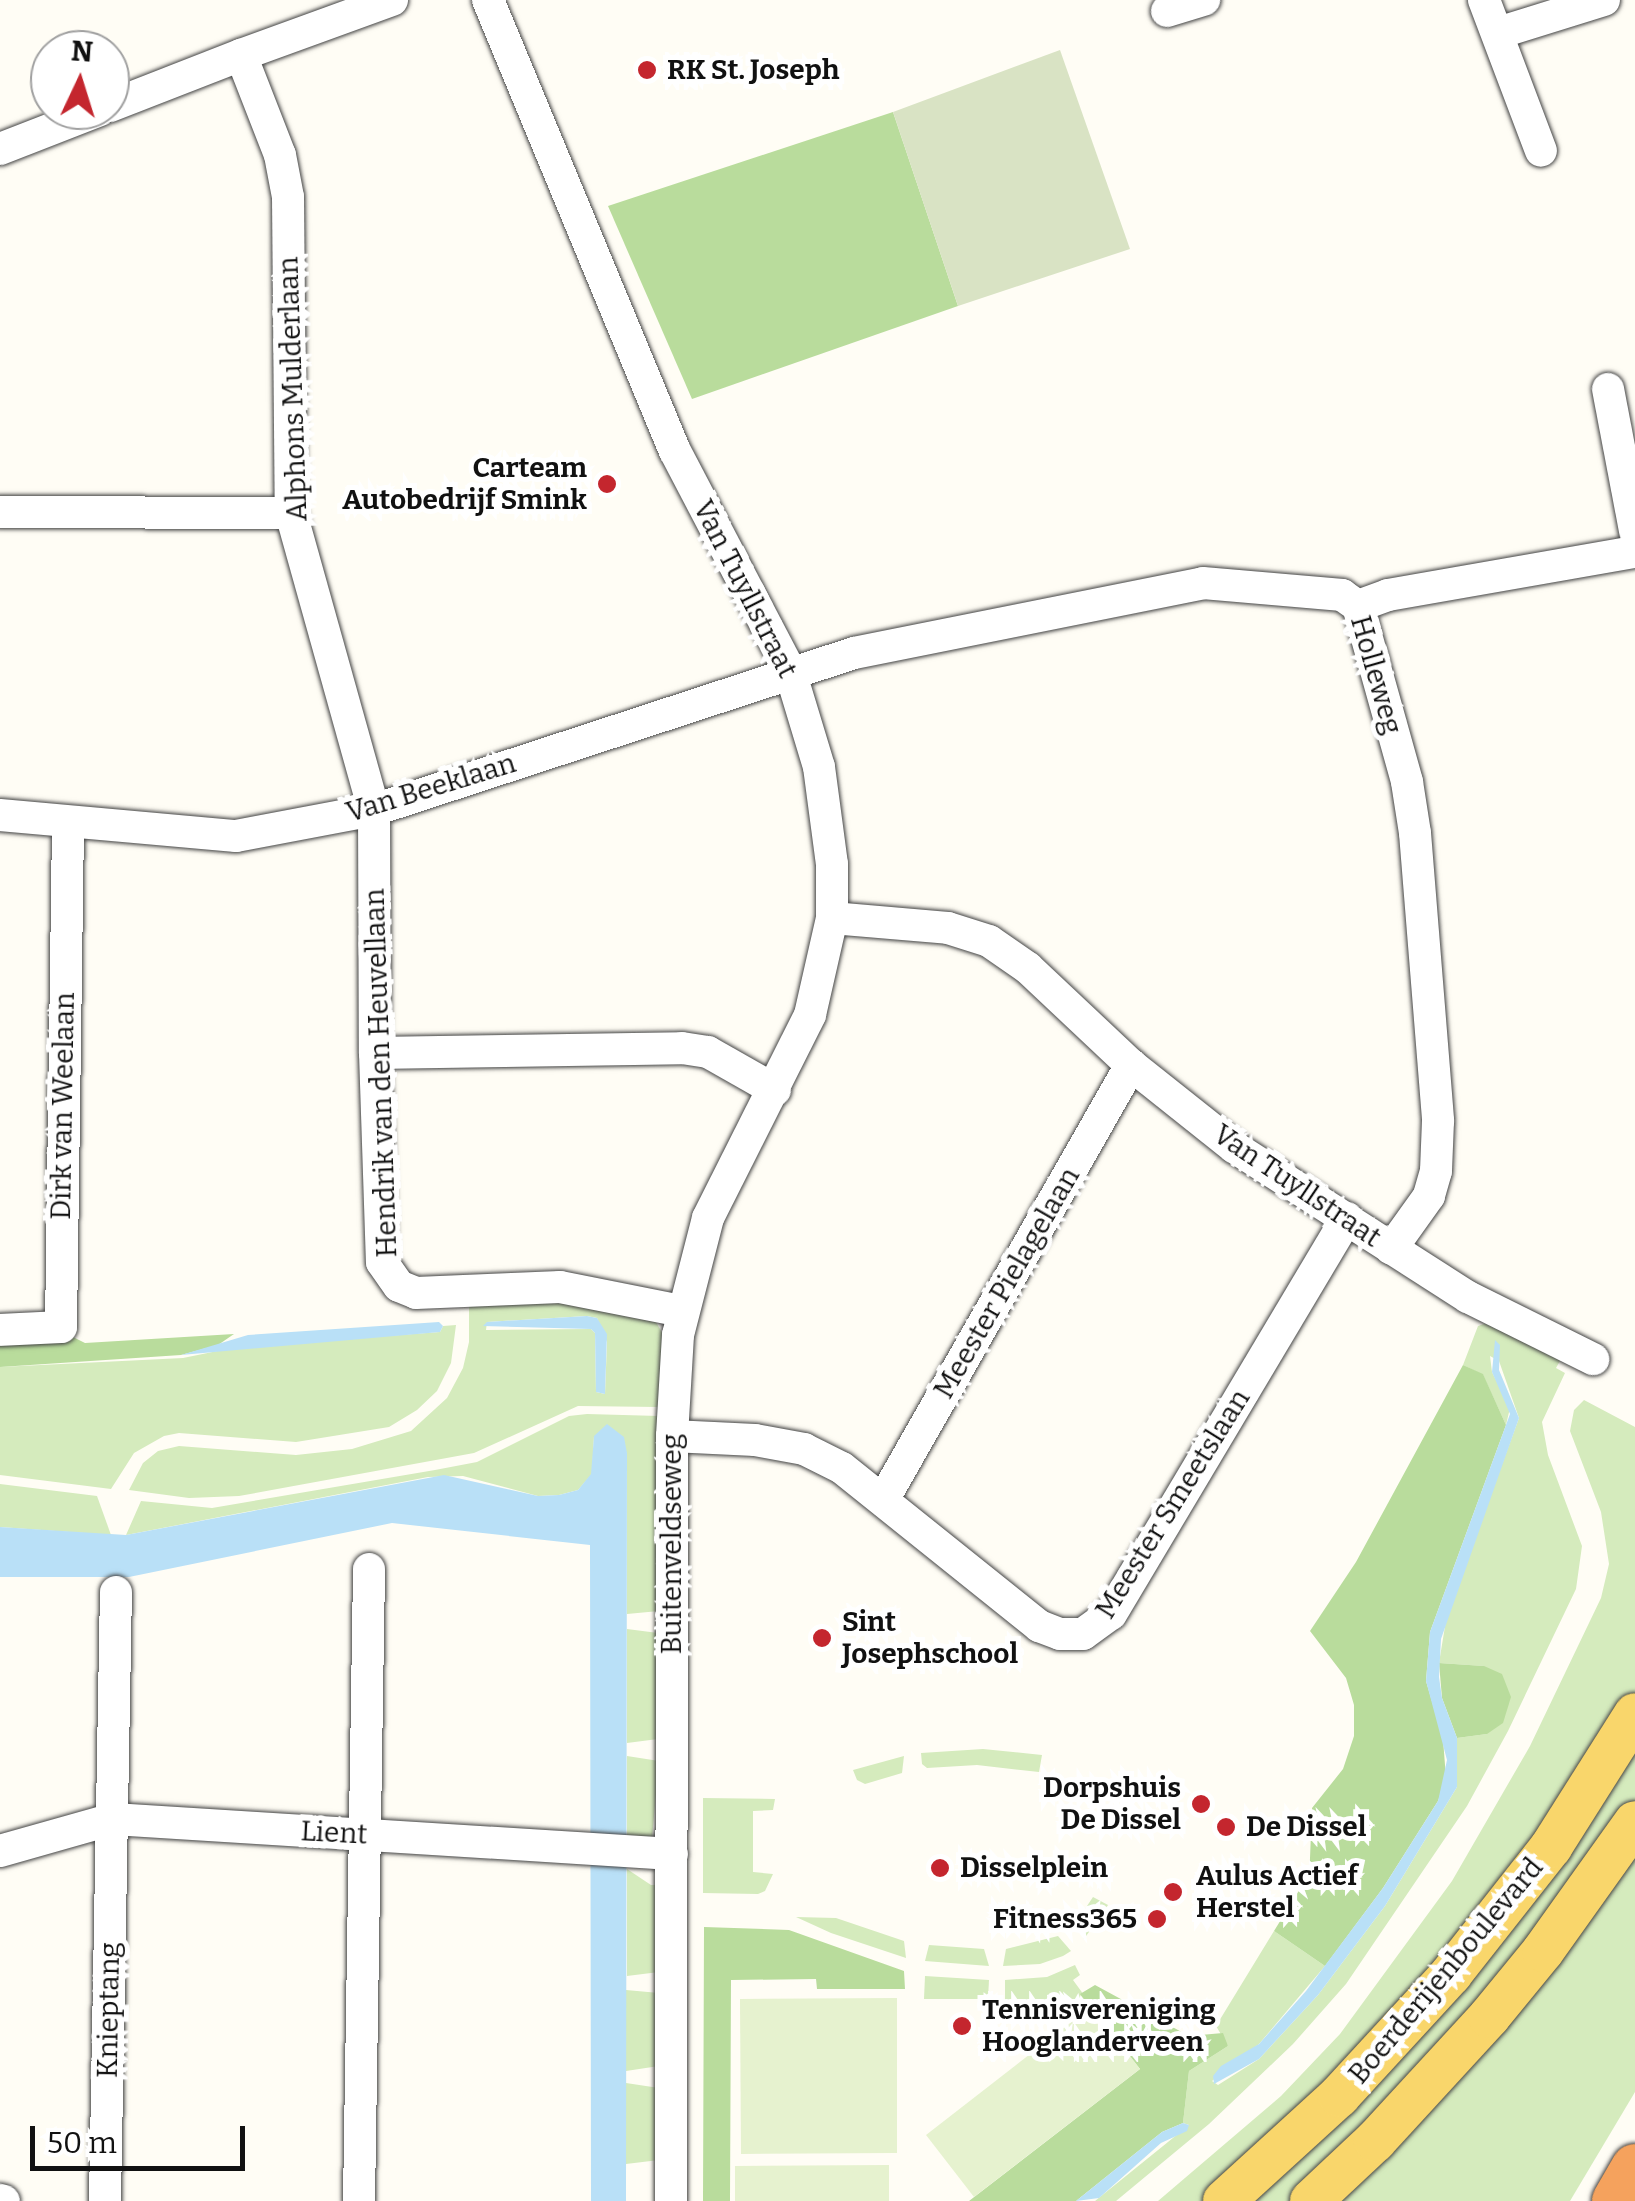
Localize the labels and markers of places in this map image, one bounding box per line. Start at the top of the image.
place label: RK St. Joseph [667,53,839,87]
marker: RK St. Joseph [636,59,658,81]
place label: Carteam Autobedrijf Smink [342,451,587,517]
marker: Carteam Autobedrijf Smink [596,473,618,495]
place label: Sint Josephschool [842,1605,1018,1671]
marker: Sint Josephschool [811,1627,833,1649]
place label: Dorpshuis De Dissel [1043,1771,1181,1837]
marker: Dorpshuis De Dissel [1190,1793,1212,1815]
place label: De Dissel [1246,1810,1366,1844]
marker: De Dissel [1215,1816,1237,1838]
place label: Disselplein [960,1851,1108,1885]
marker: Disselplein [929,1857,951,1879]
place label: Aulus Actief Herstel [1196,1859,1358,1925]
marker: Aulus Actief Herstel [1160,1879,1186,1905]
place label: Fitness365 [993,1902,1137,1936]
marker: Fitness365 [1146,1908,1168,1930]
place label: Tennisvereniging Hooglanderveen [982,1993,1216,2059]
marker: Tennisvereniging Hooglanderveen [951,2015,973,2037]

